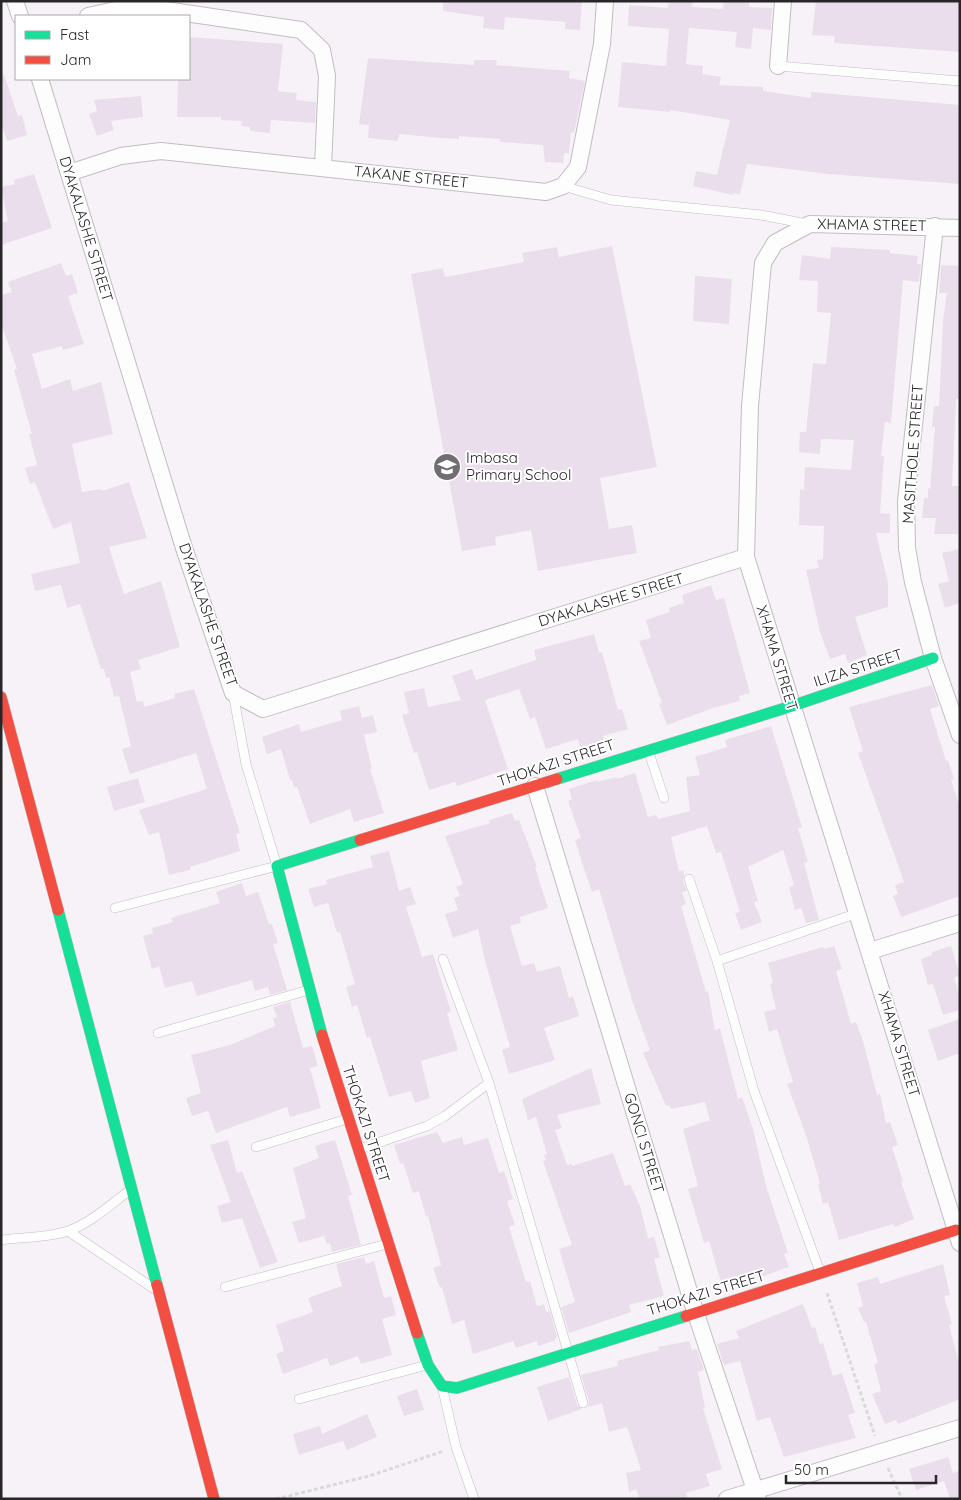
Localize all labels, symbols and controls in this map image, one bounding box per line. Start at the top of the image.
legend [15,15,190,80]
text: Fast [60,25,89,44]
text: Jam [60,50,91,69]
street label: DYAKALASHE STREET [55,154,118,304]
street label: TAKANE STREET [353,161,469,192]
street label: XHAMA STREET [817,214,927,235]
street label: MASITHOLE STREET [898,384,927,524]
place label: Imbasa Primary School [466,448,571,484]
school or university icon: Imbasa Primary School [432,452,462,482]
street label: DYAKALASHE STREET [175,540,242,689]
street label: DYAKALASHE STREET [536,568,686,631]
street label: XHAMA STREET [752,603,803,713]
street label: ILIZA STREET [811,644,905,691]
street label: THOKAZI STREET [495,735,617,790]
street label: XHAMA STREET [874,989,925,1099]
street label: THOKAZI STREET [339,1063,394,1185]
street label: GONCI STREET [620,1090,669,1195]
street label: THOKAZI STREET [645,1266,767,1319]
scale bar [786,1452,936,1484]
text: 50 m [794,1460,829,1479]

